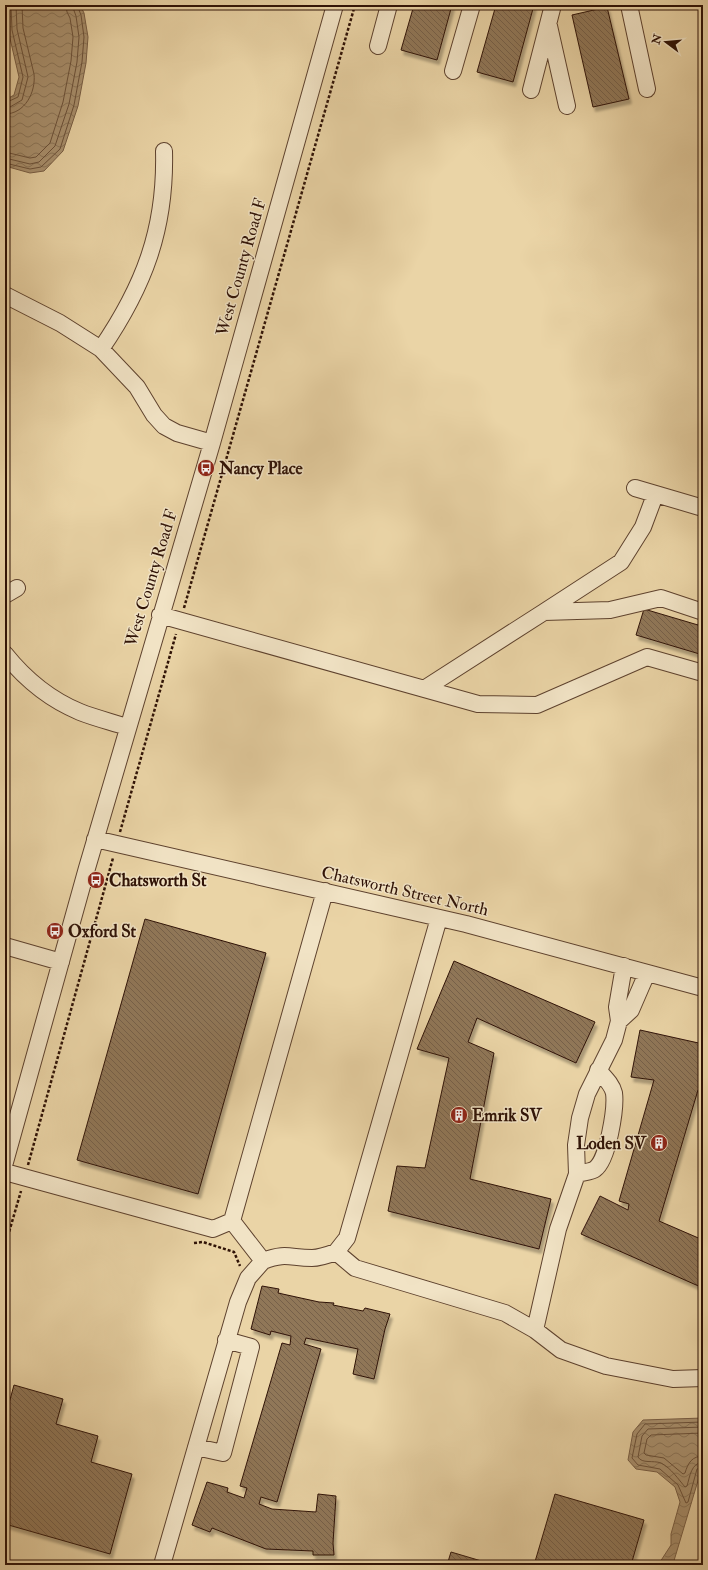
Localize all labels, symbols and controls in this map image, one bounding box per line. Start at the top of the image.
north arrow [646,22,686,62]
text: N [649,32,665,47]
street label: West County Road F [211,195,272,340]
bus stop icon: Nancy Place [196,458,216,478]
place label: Nancy Place [218,458,304,480]
street label: West County Road F [120,507,183,650]
street label: Chatsworth Street North [319,862,491,920]
bus stop icon: Chatsworth St [86,870,106,890]
place label: Chatsworth St [109,870,207,891]
bus stop icon: Oxford St [45,921,65,941]
place label: Oxford St [68,921,137,942]
building icon: Emrik SV [449,1105,469,1125]
place label: Emrik SV [472,1105,542,1126]
place label: Loden SV [576,1133,647,1154]
building icon: Loden SV [649,1133,669,1153]

